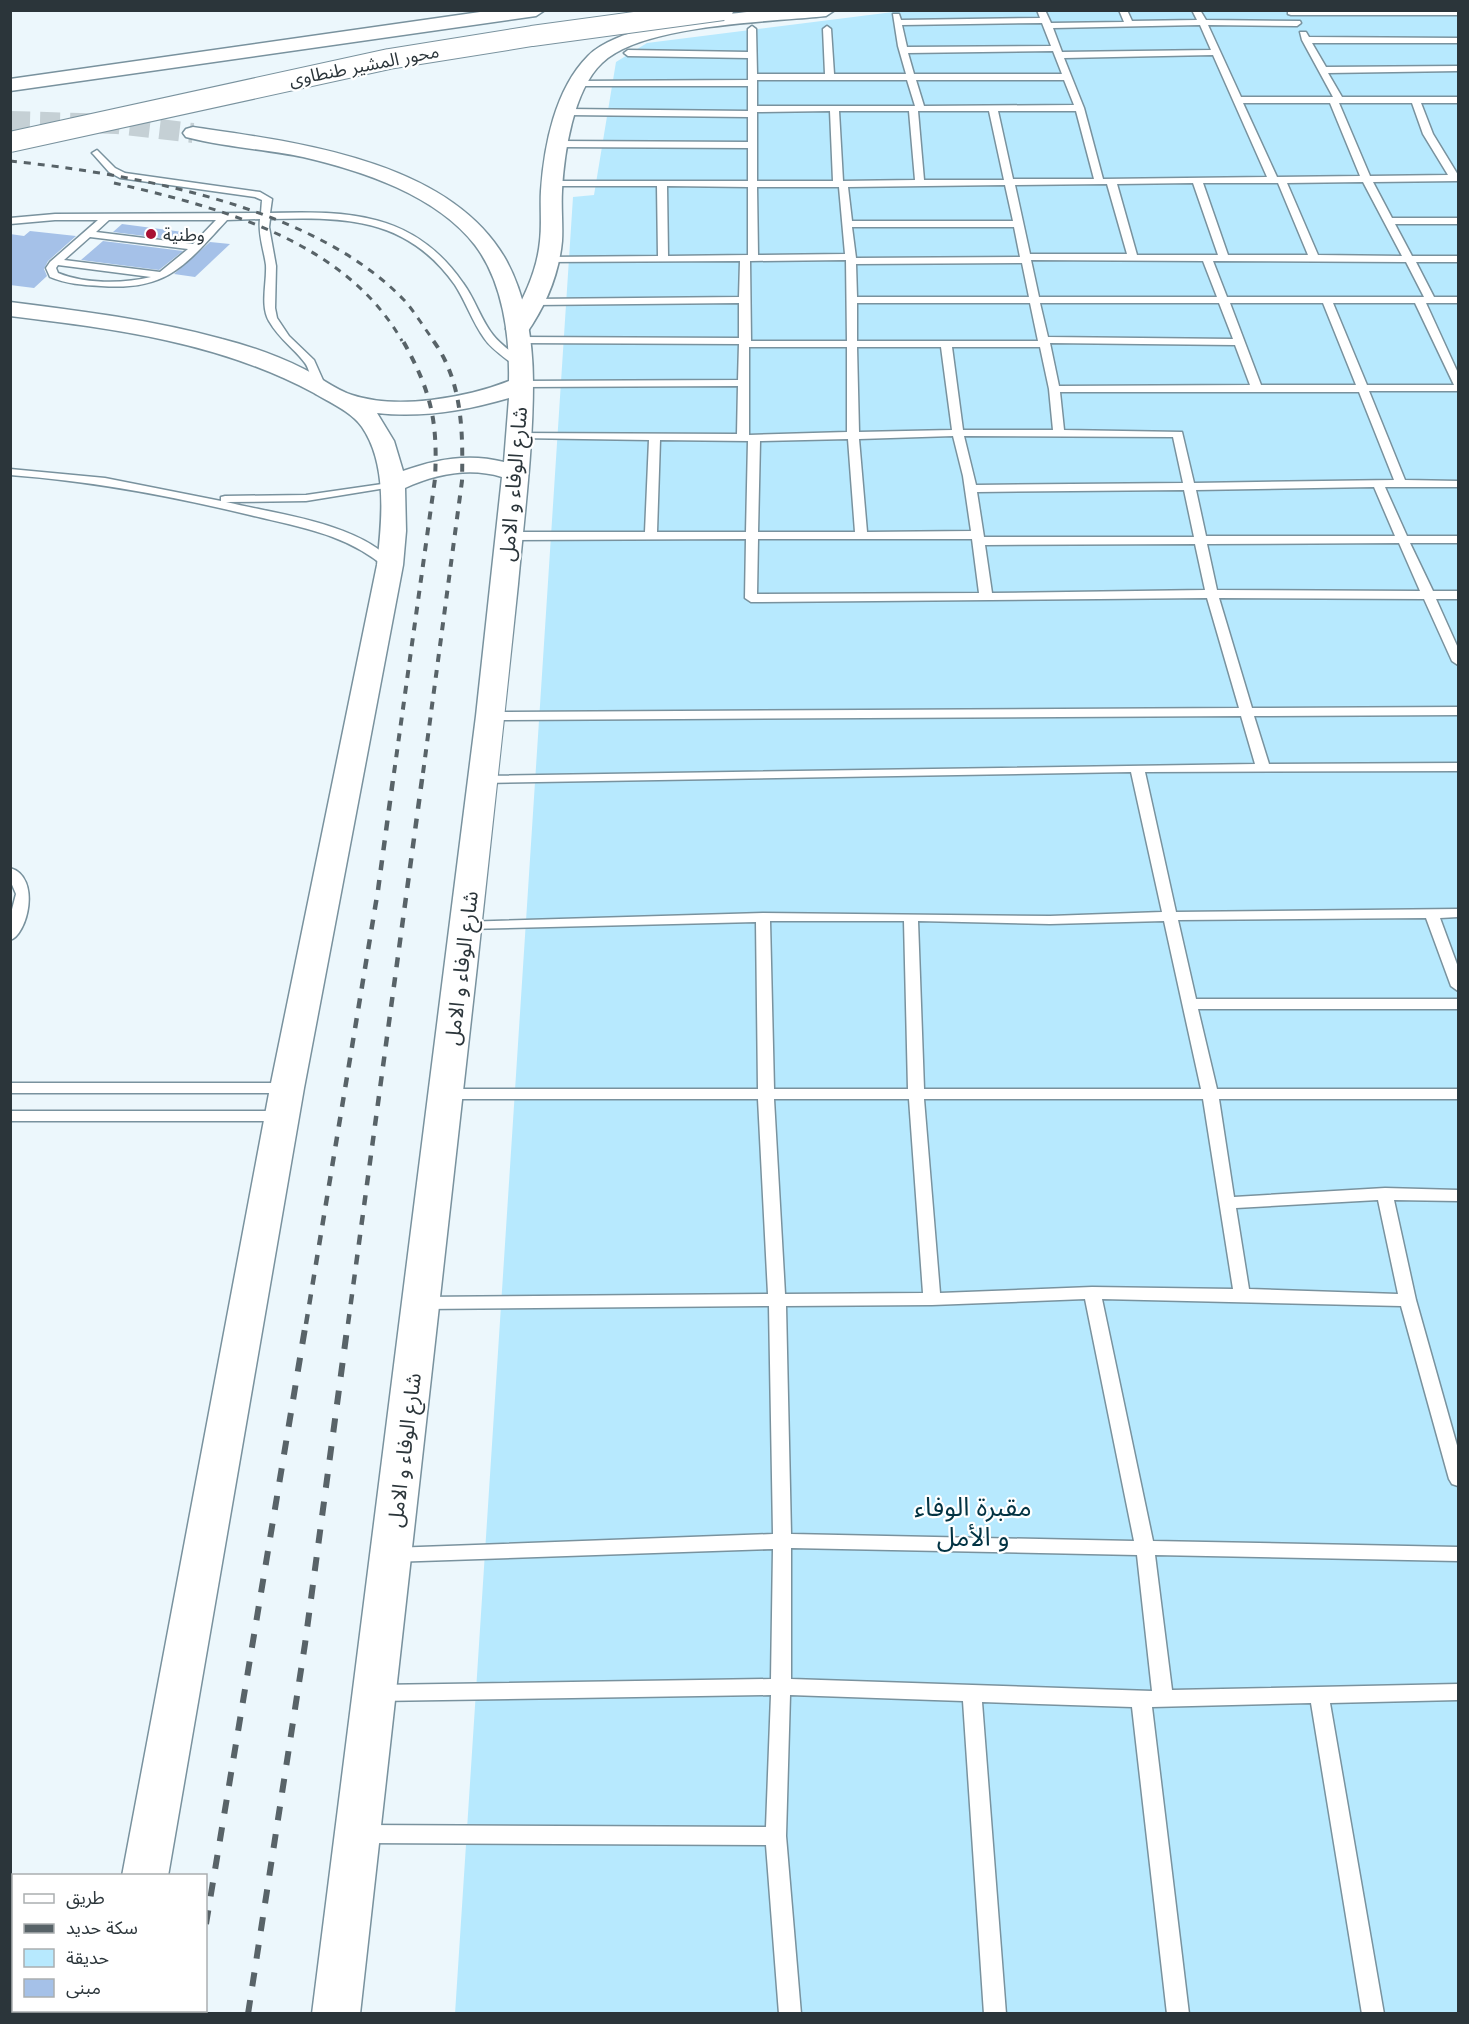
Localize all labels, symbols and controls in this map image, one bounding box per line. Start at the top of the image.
street label: محور المشير طنطاوى [287,38,441,92]
place label: وطنية [163,222,205,247]
marker: وطنية [144,227,158,241]
street label: شارع الوفاء و الامل [492,405,535,563]
street label: شارع الوفاء و الامل [437,889,486,1047]
street label: شارع الوفاء و الامل [380,1371,429,1529]
park label: مقبرة الوفاء و الأمل [914,1489,1032,1555]
legend [12,1874,207,2012]
text: طريق [66,1885,105,1910]
text: سكة حديد [66,1915,138,1940]
text: حديقة [66,1945,109,1970]
text: مبنى [66,1975,101,2000]

